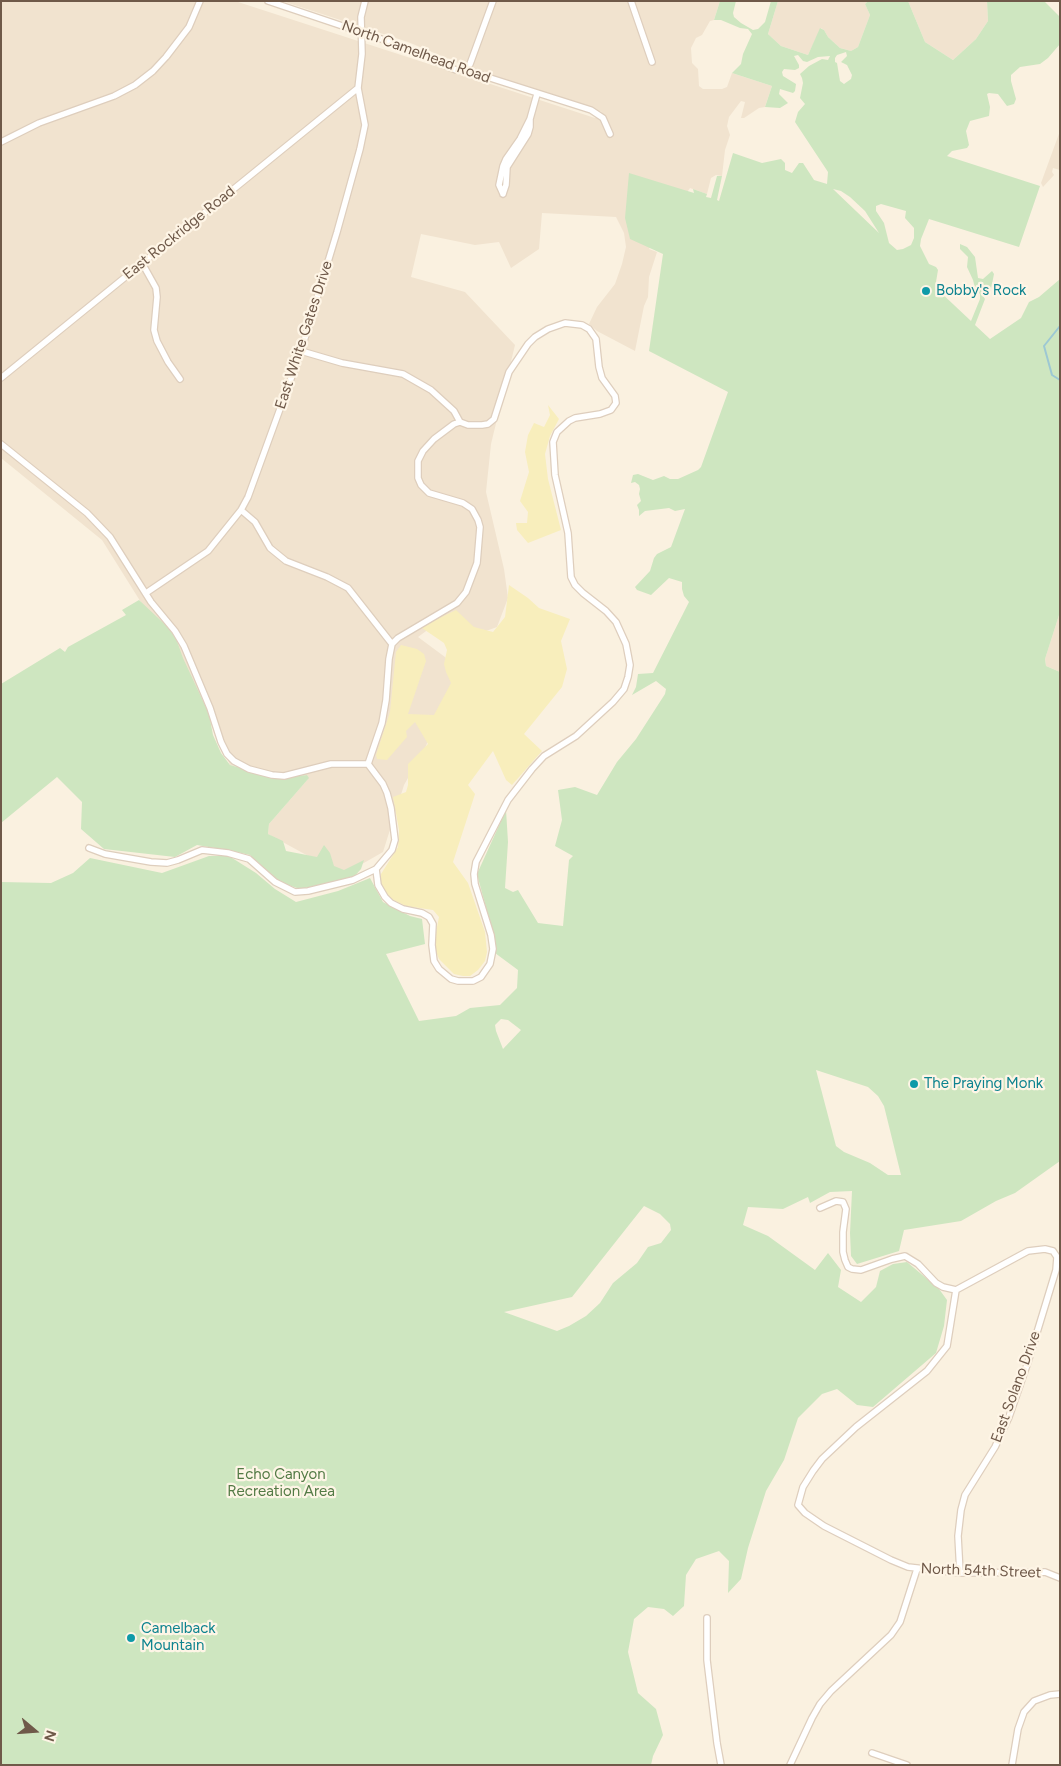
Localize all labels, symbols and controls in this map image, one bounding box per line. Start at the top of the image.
street label: North Camelhead Road [339,17,493,87]
street label: East Rockridge Road [119,182,239,284]
street label: East White Gates Drive [272,259,336,411]
place label: Bobby's Rock [936,282,1026,300]
marker: Bobby's Rock [920,285,932,297]
place label: The Praying Monk [924,1075,1043,1093]
marker: The Praying Monk [908,1078,920,1090]
street label: East Solano Drive [987,1329,1045,1445]
park label: Echo Canyon Recreation Area [227,1466,335,1501]
street label: North 54th Street [920,1560,1042,1582]
place label: Camelback Mountain [141,1620,216,1655]
marker: Camelback Mountain [125,1632,137,1644]
north arrow [10,1706,60,1756]
text: N [40,1728,60,1744]

